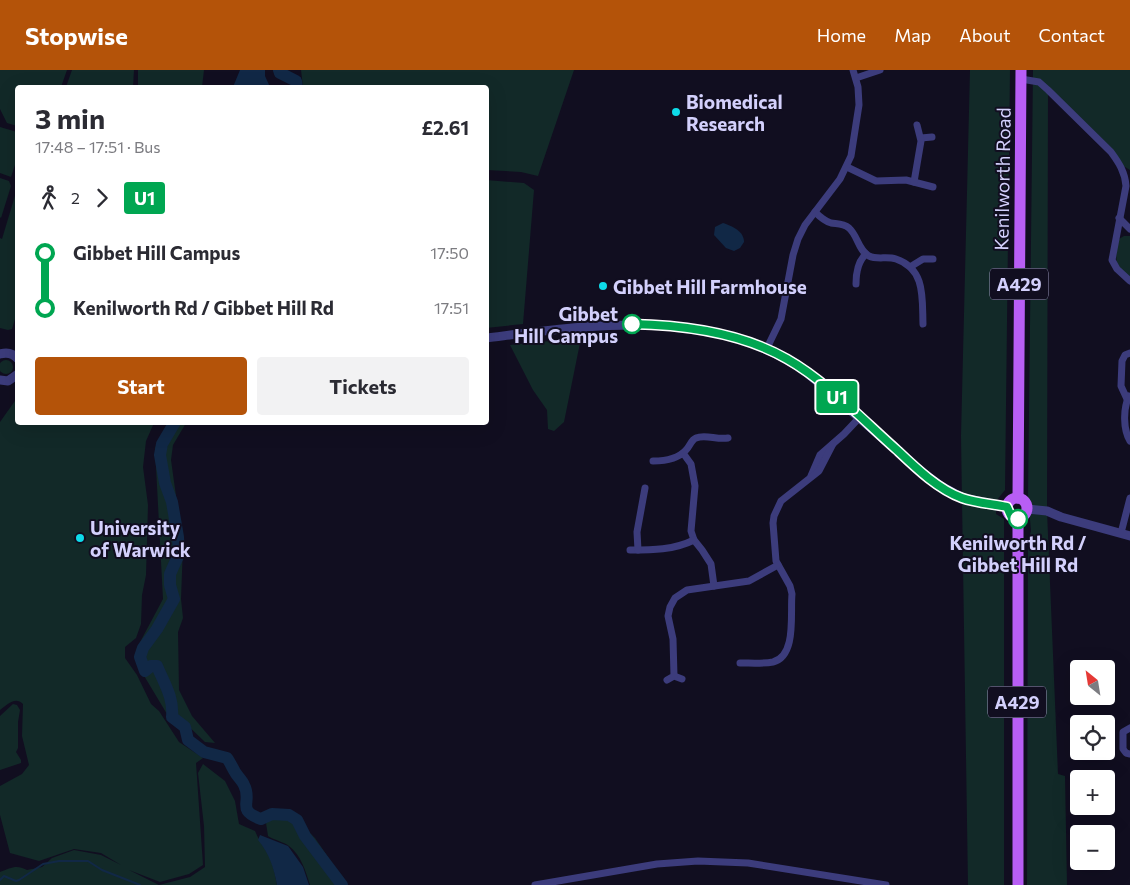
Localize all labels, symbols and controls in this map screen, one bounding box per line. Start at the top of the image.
text: Stopwise [25,21,128,50]
text: Home [817,24,866,46]
text: Map [894,24,931,46]
text: About [959,24,1011,46]
text: Contact [1039,24,1105,46]
place label: Biomedical Research [686,90,783,135]
text: 3 min [35,101,105,135]
marker: Biomedical Research [670,106,682,118]
street label: Kenilworth Road [989,107,1015,251]
text: £2.61 [422,116,469,139]
text: 17:48 – 17:51 · Bus [35,137,160,156]
icon: walk [35,184,63,212]
icon: forward [88,184,116,212]
text: U1 [134,187,155,209]
text: 2 [71,188,80,207]
text: Gibbet Hill Campus [73,241,240,264]
text: 17:50 [430,243,469,262]
road number: A429 [990,268,1048,300]
place label: Gibbet Hill Farmhouse [613,275,807,298]
marker: Gibbet Hill Farmhouse [597,280,609,292]
text: Kenilworth Rd / Gibbet Hill Rd [73,296,334,319]
text: 17:51 [434,298,469,317]
place label: Gibbet Hill Campus [514,302,618,347]
marker: Gibbet Hill Campus [622,314,642,334]
button: Start [35,357,247,415]
button: Tickets [257,357,469,415]
line badge: U1 [814,381,860,413]
text: U1 [826,386,848,408]
marker: Kenilworth Rd / Gibbet Hill Rd [1008,509,1028,529]
place label: University of Warwick [90,516,191,561]
place label: Kenilworth Rd / Gibbet Hill Rd [950,531,1087,576]
marker: University of Warwick [74,532,86,544]
north arrow [1070,660,1115,705]
map controls [1070,660,1115,870]
road number: A429 [988,686,1046,718]
button: locate [1070,715,1115,760]
button: + [1070,770,1115,815]
button: − [1070,825,1115,870]

